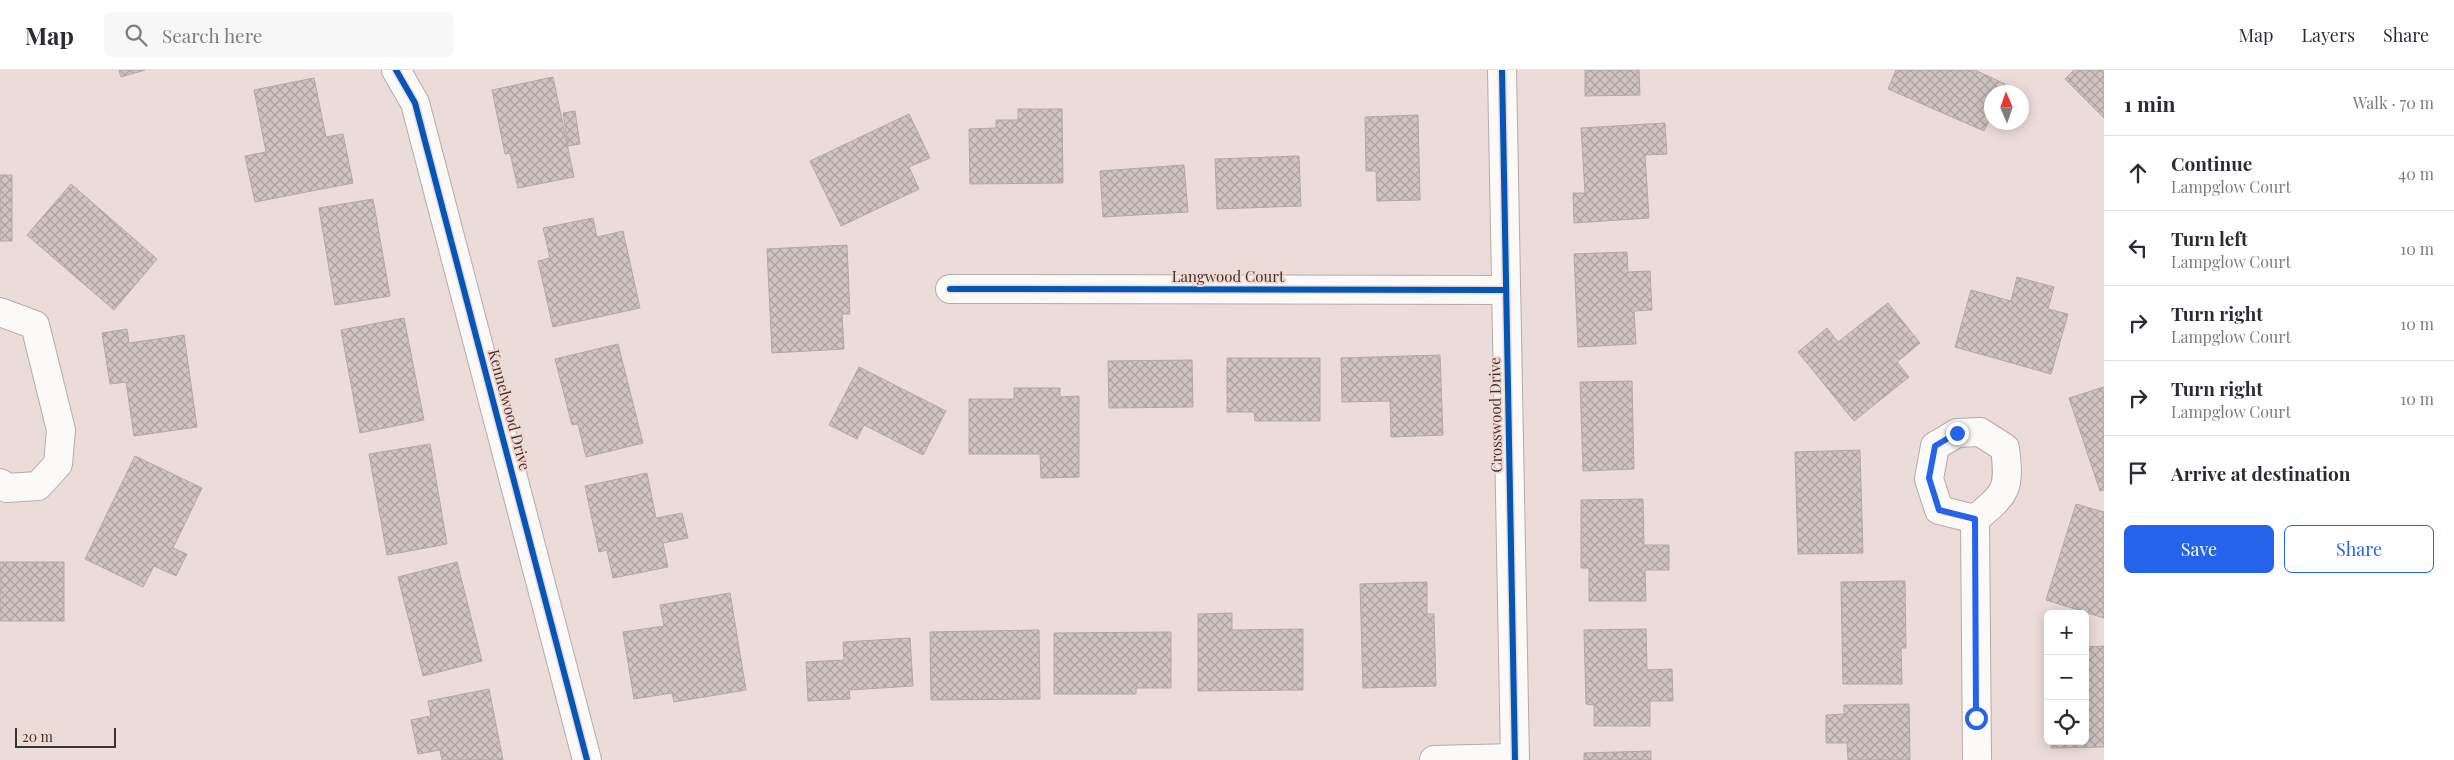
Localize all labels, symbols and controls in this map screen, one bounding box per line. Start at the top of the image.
search box [104,12,454,57]
text: Map [25,19,74,51]
icon: search [122,21,150,49]
text: Search here [162,22,262,48]
text: Map [2238,23,2273,47]
text: Layers [2301,23,2355,47]
text: Share [2383,23,2429,47]
north arrow [1984,85,2029,130]
text: 1 min [2124,89,2175,117]
text: Walk · 70 m [2353,92,2434,113]
text: Continue [2171,150,2252,176]
icon: ahead [2124,159,2152,187]
text: 40 m [2398,163,2434,184]
text: Lampglow Court [2171,176,2291,197]
text: Turn left [2171,225,2248,251]
icon: left [2124,234,2152,262]
text: 10 m [2400,238,2434,259]
text: Lampglow Court [2171,251,2291,272]
street label: Langwood Court [1172,266,1285,286]
text: Turn right [2171,300,2263,326]
icon: right [2124,309,2152,337]
text: 10 m [2400,313,2434,334]
text: Lampglow Court [2171,326,2291,347]
street label: Kennelwood Drive [484,347,536,472]
street label: Crosswood Drive [1484,357,1506,473]
text: Turn right [2171,375,2263,401]
icon: right [2124,384,2152,412]
text: 10 m [2400,388,2434,409]
text: Lampglow Court [2171,401,2291,422]
route end [1946,422,1969,445]
icon: arrive [2124,459,2152,487]
text: Arrive at destination [2171,460,2351,486]
button: Save [2124,525,2274,573]
button: Share [2284,525,2434,573]
map controls [2044,610,2089,745]
button: + [2044,610,2089,655]
button: − [2044,655,2089,700]
button: locate [2044,700,2089,745]
route start [1965,707,1988,730]
scale bar [15,725,116,748]
text: 20 m [22,727,53,746]

